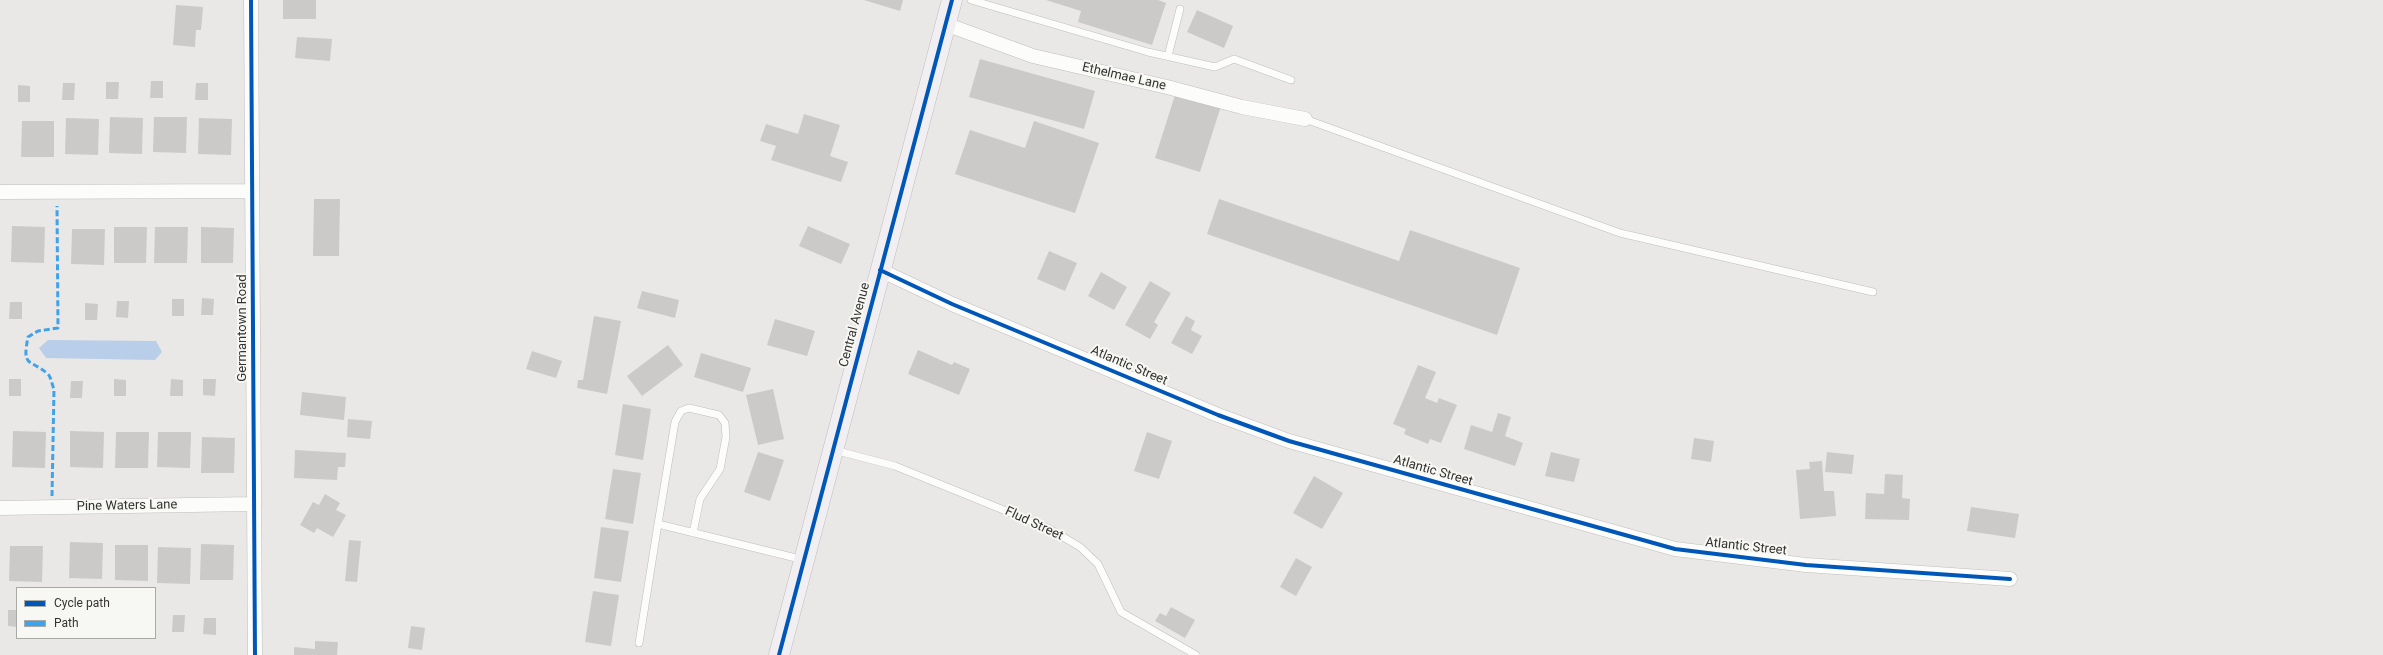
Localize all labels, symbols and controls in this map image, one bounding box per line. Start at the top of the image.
street label: Ethelmae Lane [1081,60,1167,94]
street label: Germantown Road [235,274,251,382]
street label: Central Avenue [836,281,874,369]
street label: Atlantic Street [1088,343,1170,389]
street label: Atlantic Street [1392,452,1474,490]
street label: Pine Waters Lane [77,497,177,515]
street label: Flud Street [1002,504,1066,544]
street label: Atlantic Street [1705,535,1787,559]
legend [16,587,156,639]
text: Cycle path [54,596,110,610]
text: Path [54,616,79,630]

